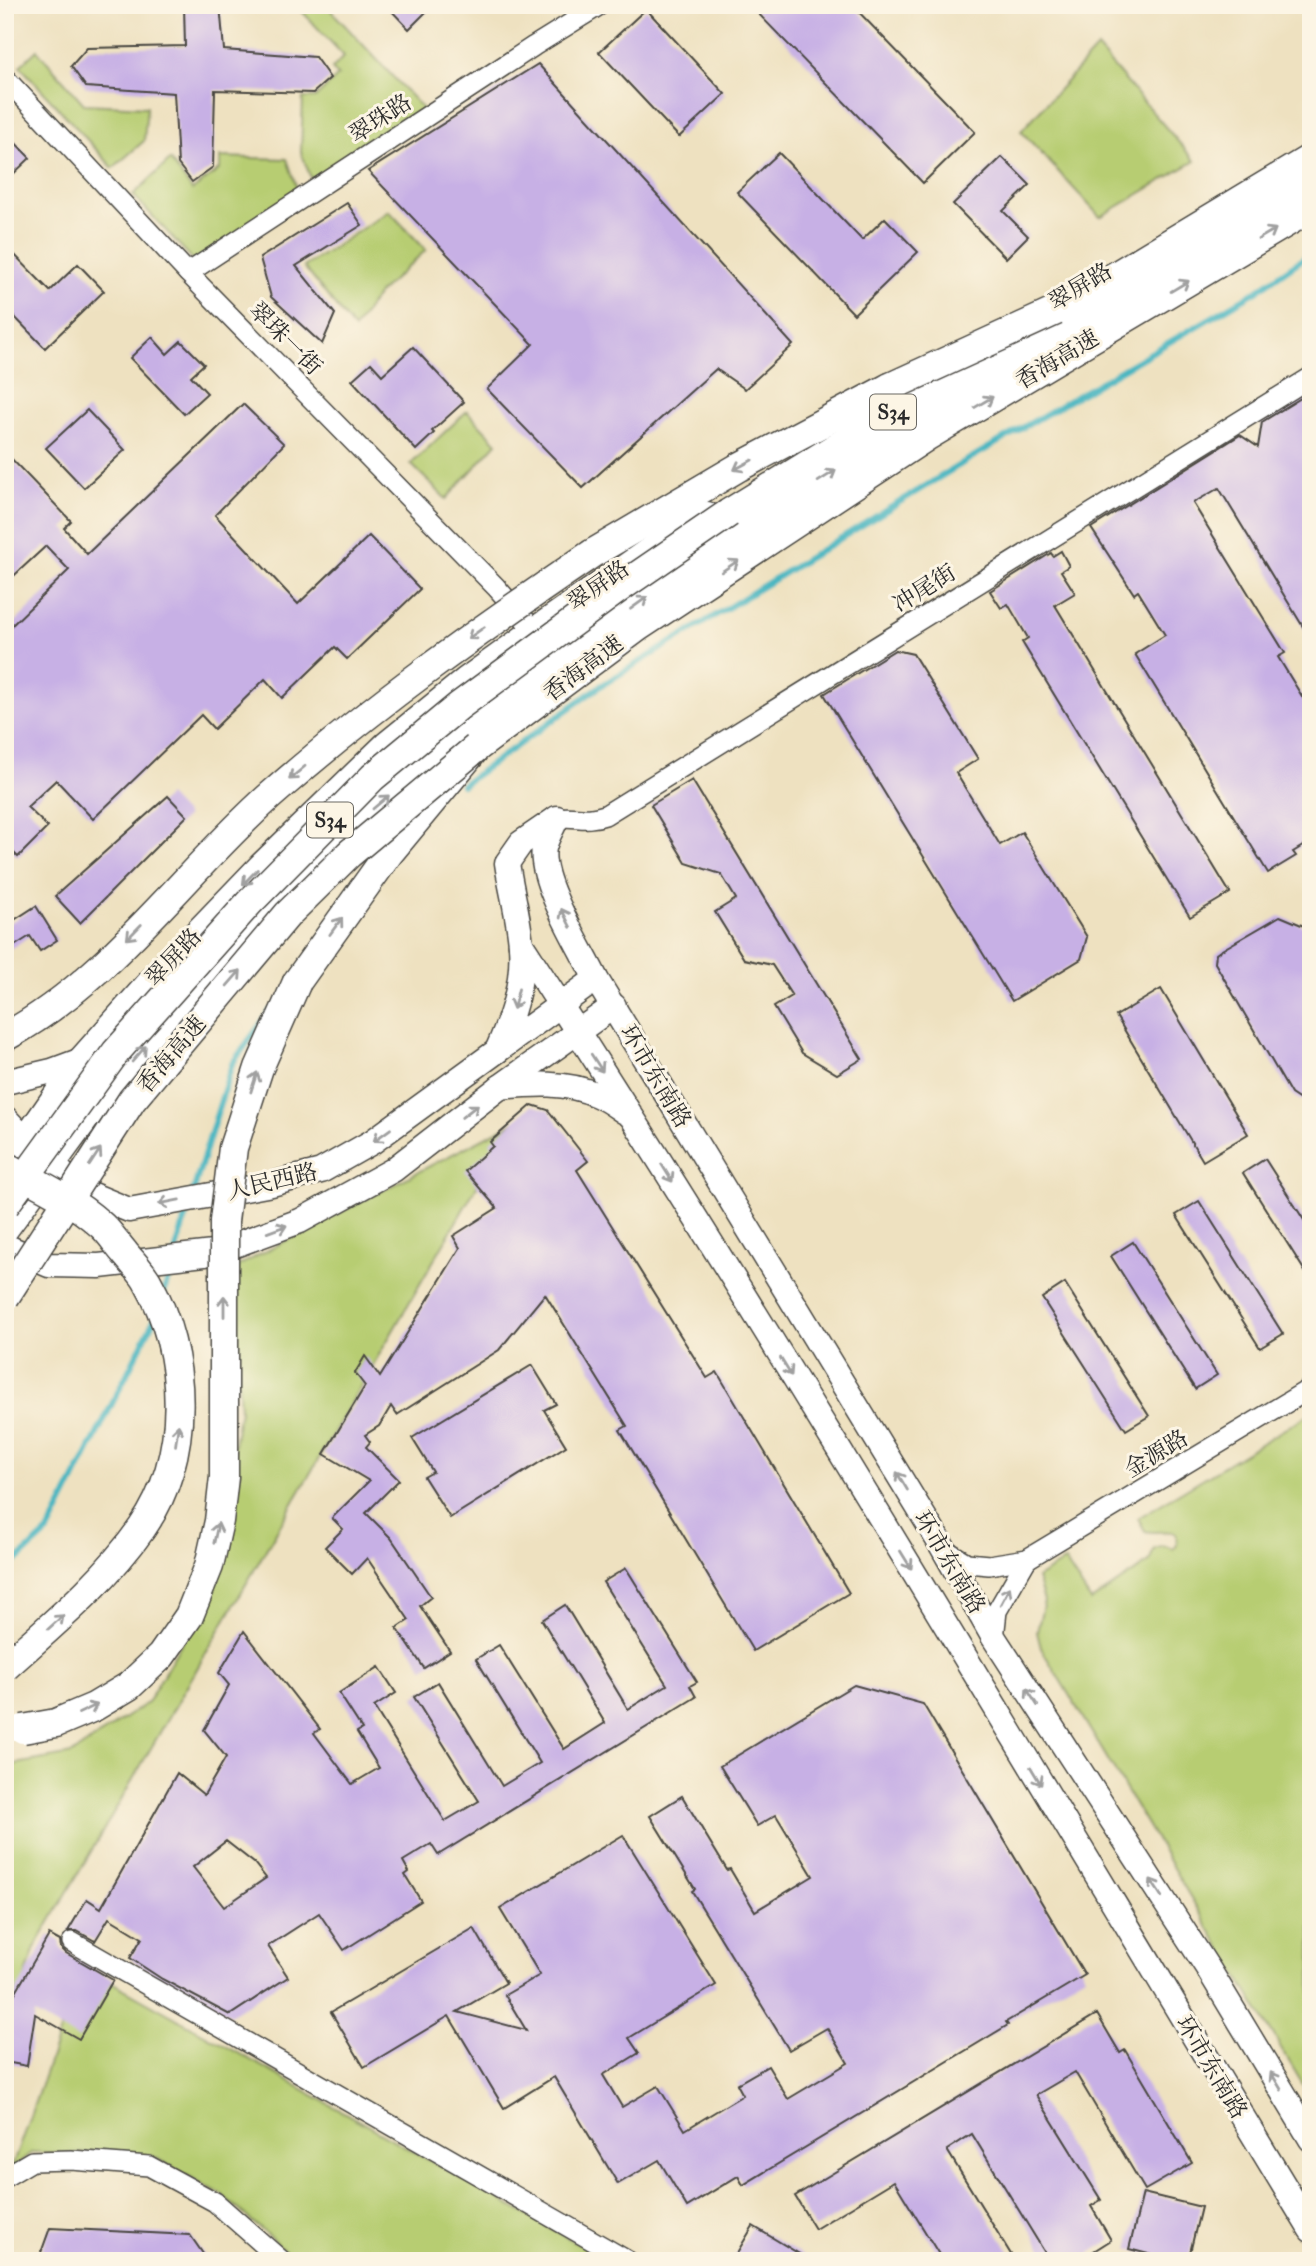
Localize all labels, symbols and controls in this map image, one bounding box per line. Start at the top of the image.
street label: 翠珠路 [343,87,417,149]
one-way arrow [1256,227,1276,241]
street label: 翠屏路 [1043,256,1117,317]
one-way arrow [1169,279,1189,293]
street label: 翠珠一街 [243,296,328,381]
street label: 香海高速 [1010,323,1104,396]
road number: S34 [870,394,916,430]
one-way arrow [974,395,994,409]
one-way arrow [734,458,754,472]
one-way arrow [817,468,837,482]
street label: 翠屏路 [562,554,635,617]
street label: 冲尾街 [887,558,961,619]
one-way arrow [720,559,740,573]
one-way arrow [629,596,648,610]
one-way arrow [467,626,486,640]
street label: 香海高速 [538,629,629,708]
one-way arrow [288,765,306,781]
one-way arrow [372,794,390,809]
road number: S34 [307,802,353,838]
one-way arrow [241,868,258,885]
one-way arrow [558,908,572,929]
one-way arrow [329,917,343,936]
street label: 翠屏路 [139,922,207,992]
one-way arrow [126,924,143,941]
one-way arrow [227,970,242,988]
one-way arrow [509,987,522,1010]
street label: 香海高速 [131,1010,212,1099]
street label: 环市东南路 [614,1020,698,1133]
one-way arrow [131,1045,147,1063]
one-way arrow [590,1053,605,1072]
one-way arrow [249,1072,261,1094]
one-way arrow [460,1103,479,1118]
one-way arrow [373,1128,392,1142]
one-way arrow [87,1148,102,1167]
street label: 人民西路 [224,1157,320,1206]
one-way arrow [660,1163,674,1183]
one-way arrow [158,1196,181,1209]
one-way arrow [266,1222,288,1235]
one-way arrow [217,1295,231,1318]
one-way arrow [780,1356,794,1376]
street label: 金源路 [1119,1423,1193,1484]
one-way arrow [171,1425,184,1447]
one-way arrow [894,1472,909,1491]
street label: 环市东南路 [908,1506,992,1619]
one-way arrow [210,1522,224,1545]
one-way arrow [900,1550,914,1570]
one-way arrow [998,1587,1012,1607]
one-way arrow [47,1614,65,1630]
one-way arrow [1025,1687,1039,1707]
one-way arrow [77,1702,98,1715]
one-way arrow [1030,1765,1044,1785]
one-way arrow [1148,1878,1162,1898]
street label: 环市东南路 [1170,2011,1254,2124]
one-way arrow [1268,2071,1282,2091]

